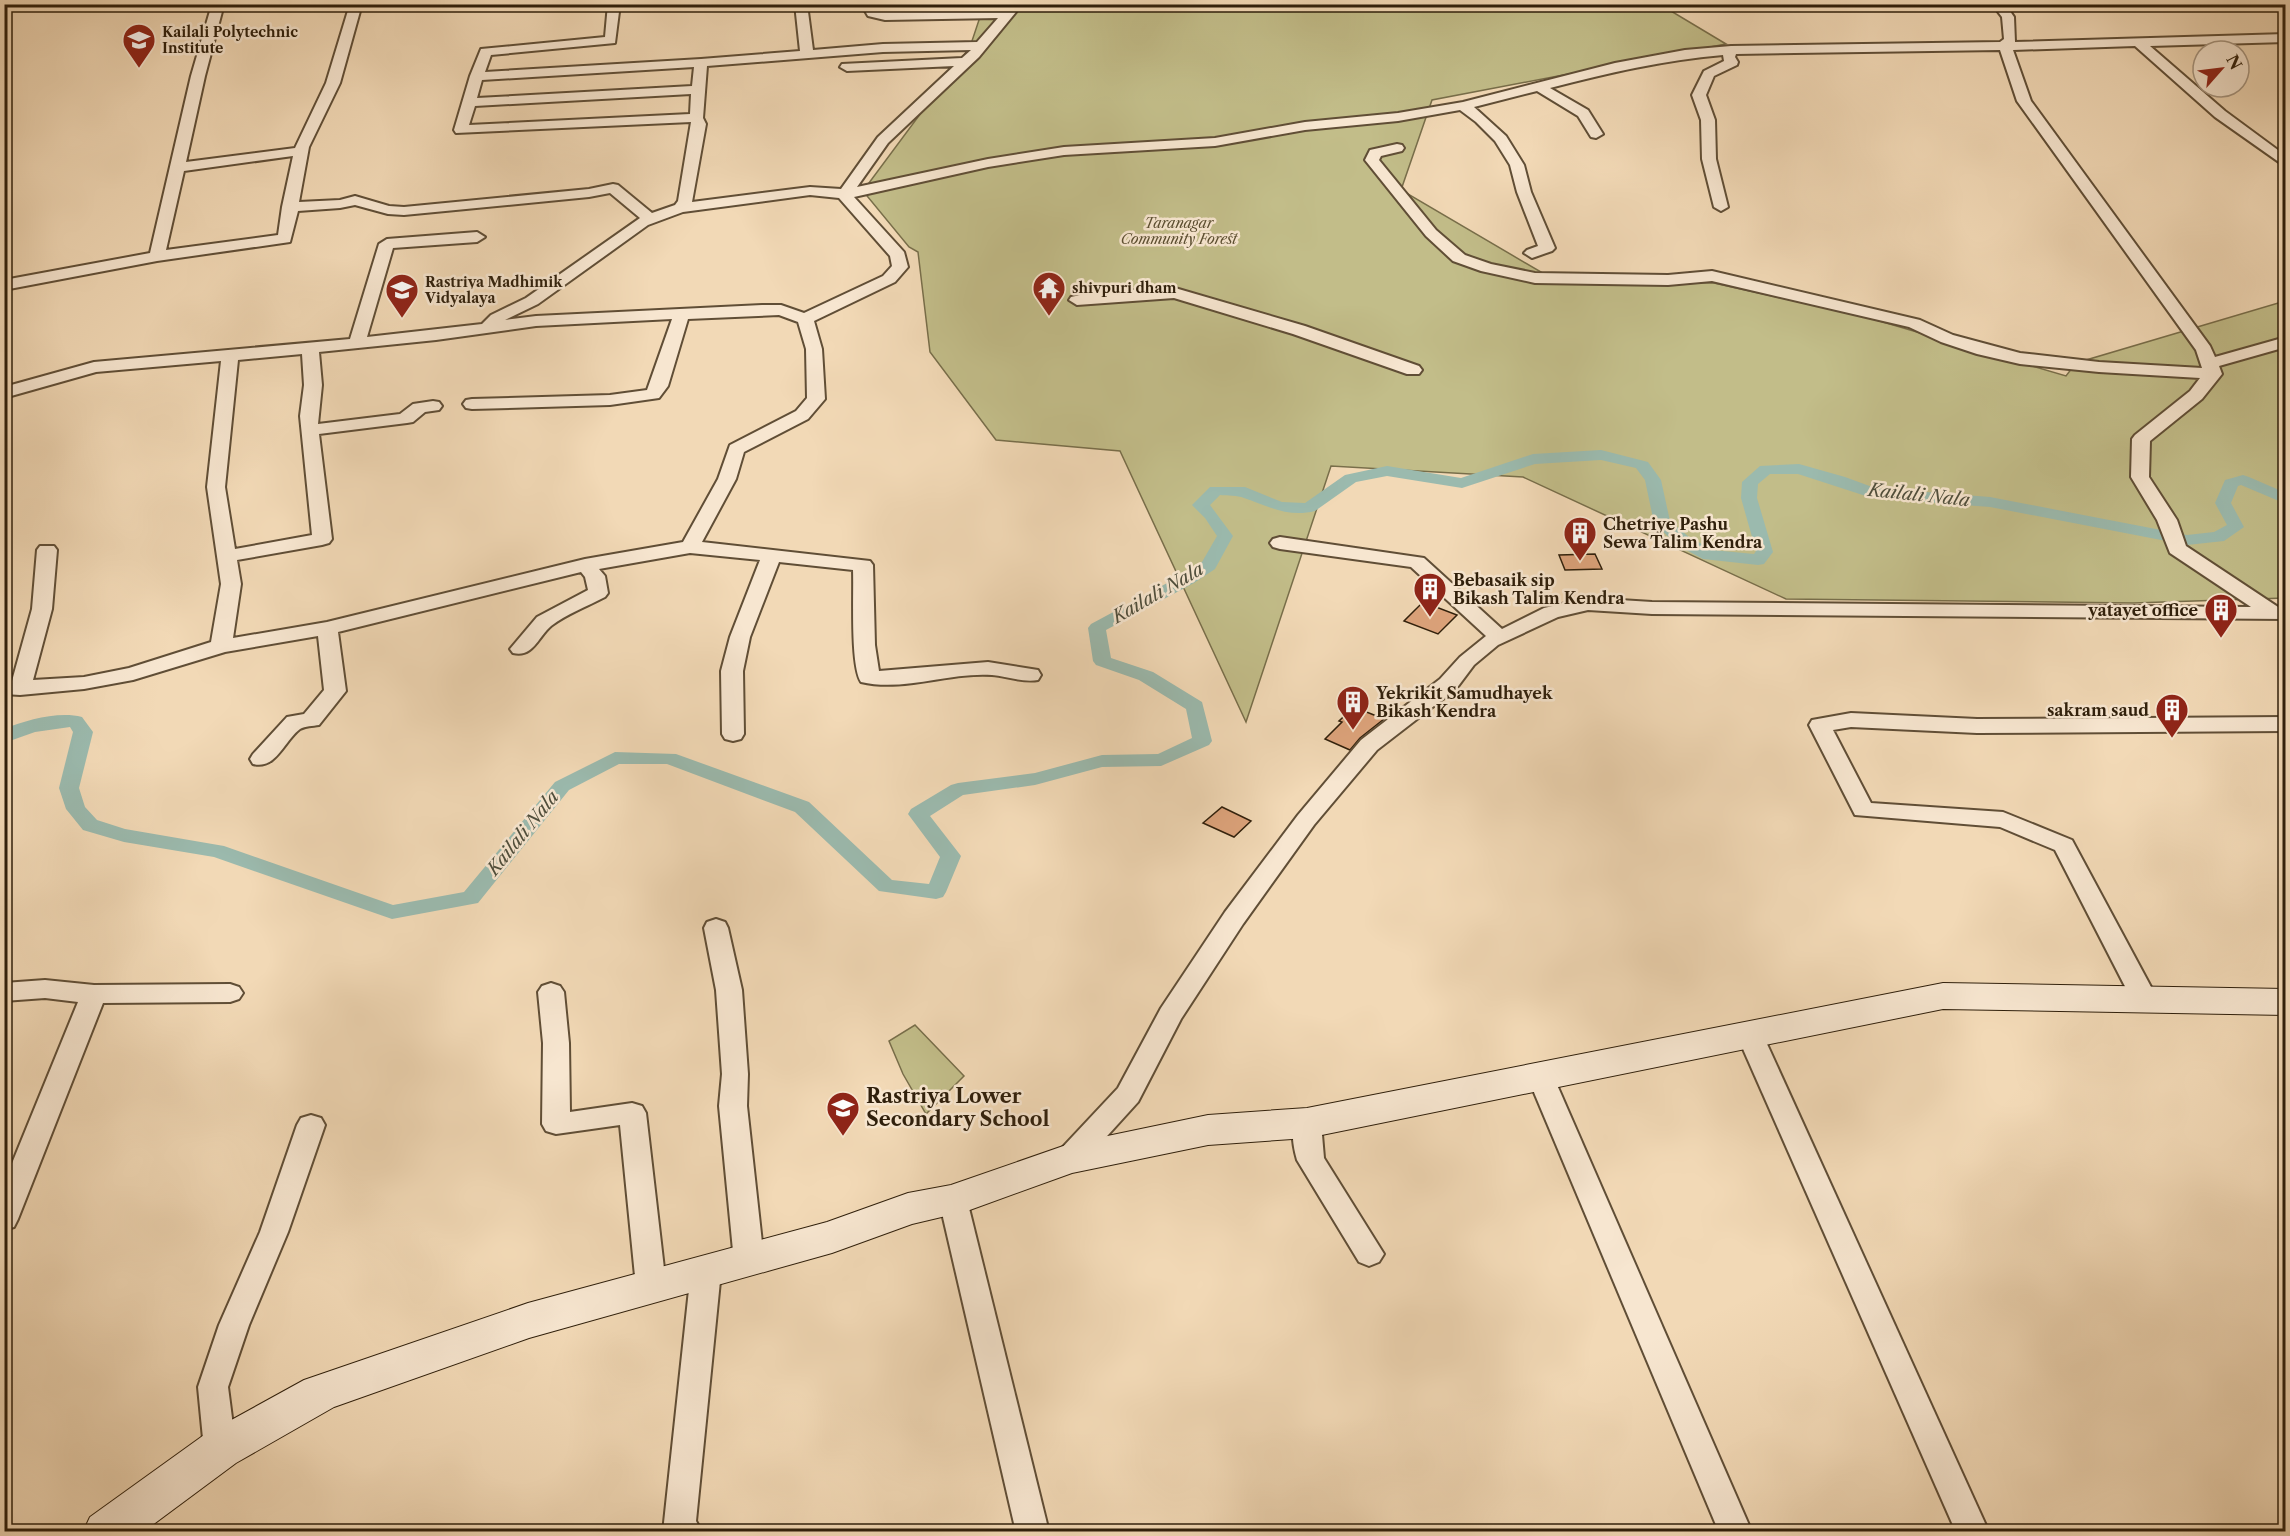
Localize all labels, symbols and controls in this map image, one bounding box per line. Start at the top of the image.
school or university icon: Kailali Polytechnic Institute [121,22,157,69]
place label: Kailali Polytechnic Institute [162,23,298,57]
north arrow [2191,39,2251,99]
text: N [2222,51,2246,73]
park label: Taranagar Community Forest [1121,214,1239,248]
temple icon: shivpuri dham [1031,270,1067,317]
school or university icon: Rastriya Madhimik Vidyalaya [384,272,420,319]
place label: Rastriya Madhimik Vidyalaya [424,273,563,307]
place label: shivpuri dham [1072,279,1177,297]
water label: Kailali Nala [1865,479,1971,511]
place label: Chetriye Pashu Sewa Talim Kendra [1603,514,1763,552]
building icon: Chetriye Pashu Sewa Talim Kendra [1562,515,1598,562]
water label: Kailali Nala [1107,558,1208,629]
place label: Bebasaik sip Bikash Talim Kendra [1453,570,1625,608]
building icon: Bebasaik sip Bikash Talim Kendra [1412,571,1448,618]
building icon: yatayet office [2203,592,2239,639]
place label: yatayet office [2087,600,2198,620]
place label: Yekrikit Samudhayek Bikash Kendra [1375,683,1553,721]
building icon: Yekrikit Samudhayek Bikash Kendra [1335,684,1371,731]
building icon: sakram saud [2154,692,2190,739]
place label: sakram saud [2047,700,2149,720]
water label: Kailali Nala [481,786,564,881]
place label: Rastriya Lower Secondary School [866,1084,1050,1131]
school or university icon: Rastriya Lower Secondary School [825,1090,861,1137]

